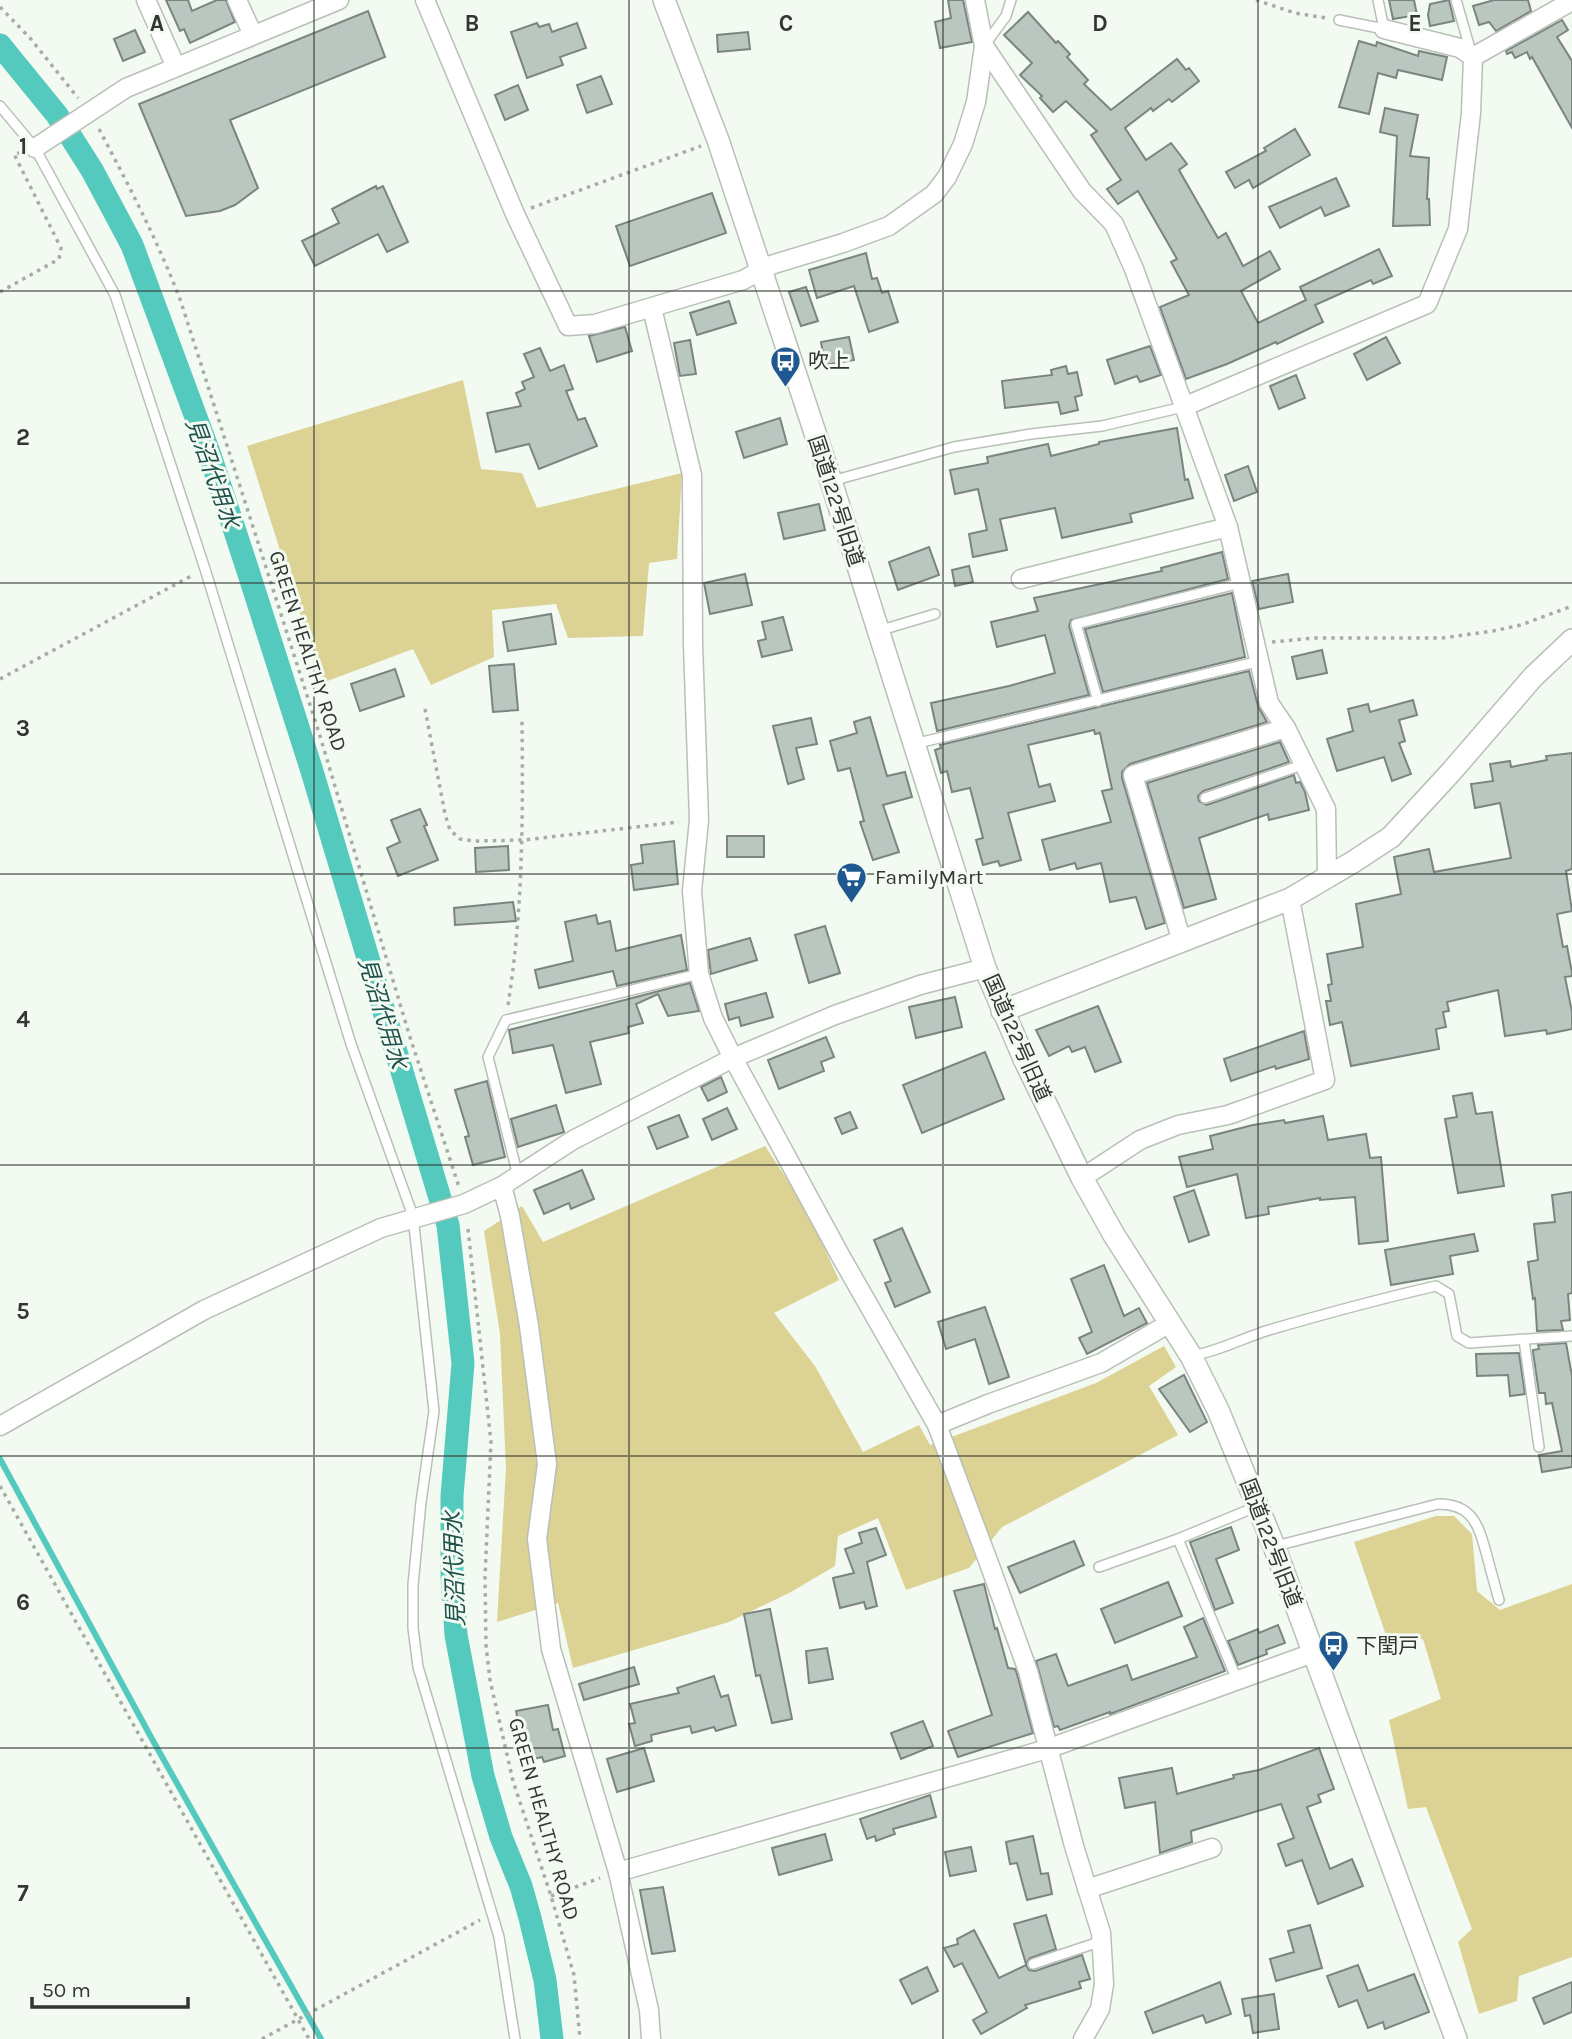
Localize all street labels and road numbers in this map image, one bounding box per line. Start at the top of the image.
street label: 国道122号旧道 [804,432,868,570]
street label: GREEN HEALTHY ROAD [264,548,352,754]
street label: 国道122号旧道 [978,971,1056,1105]
street label: 国道122号旧道 [1235,1475,1307,1611]
street label: GREEN HEALTHY ROAD [504,1715,584,1923]

